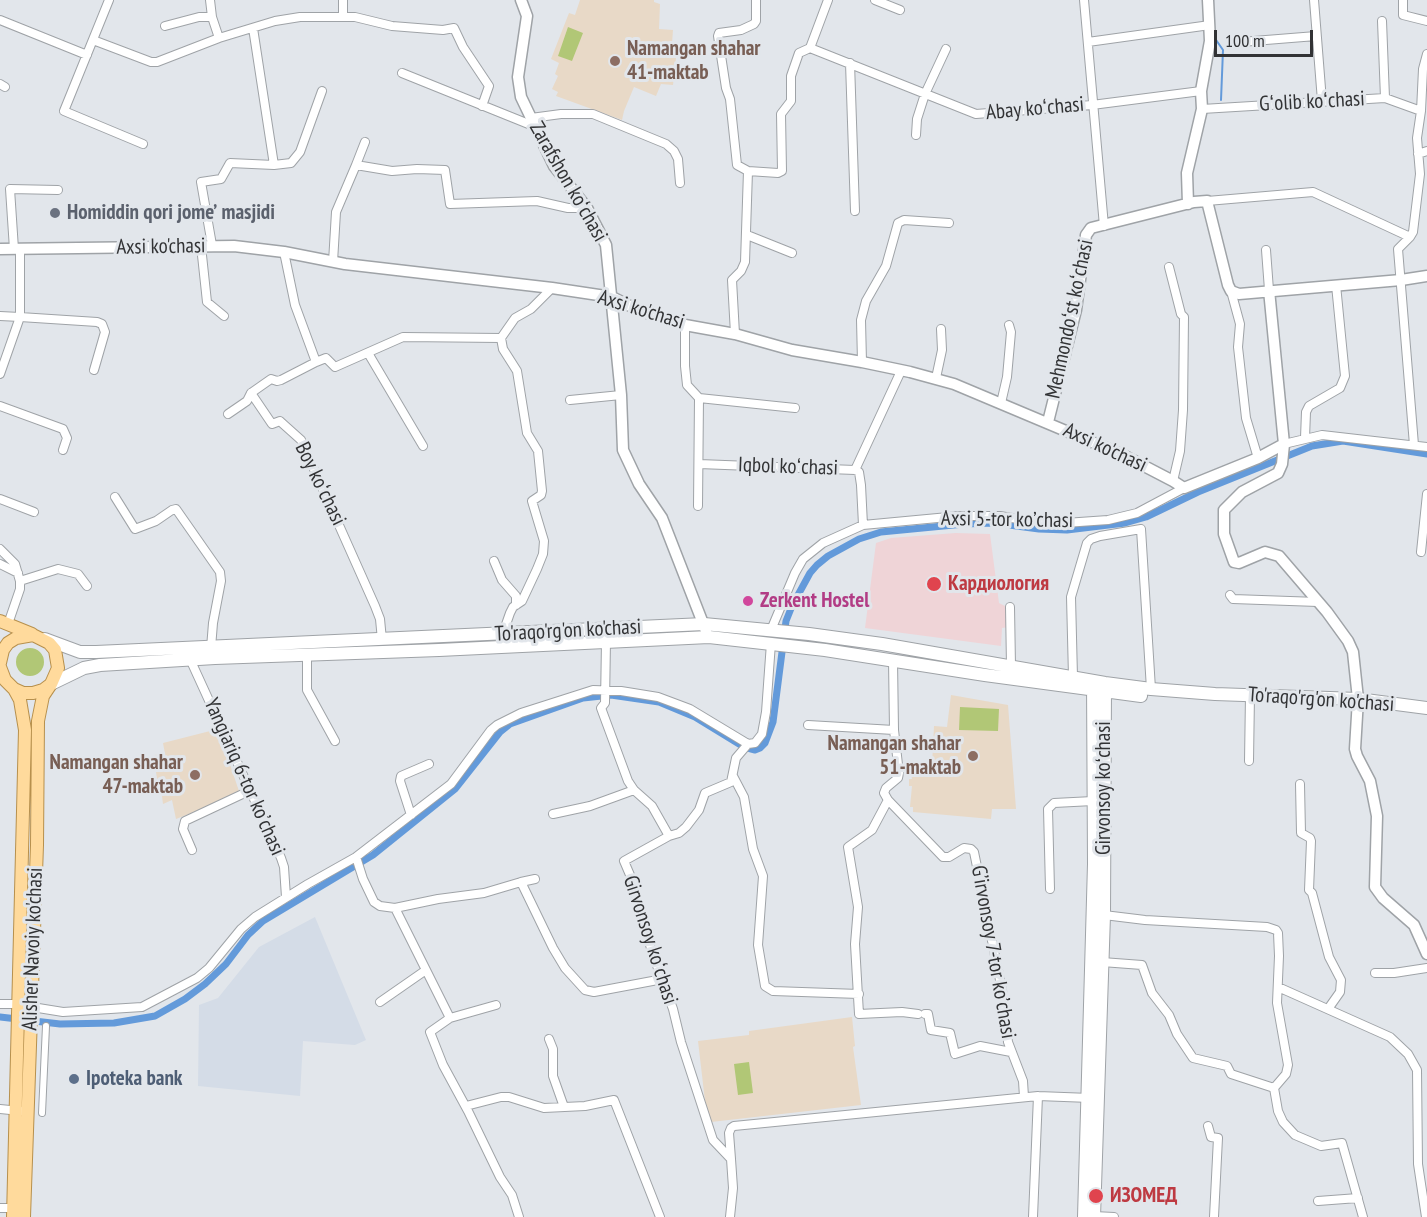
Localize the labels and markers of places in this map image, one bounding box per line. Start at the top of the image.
place label: Namangan shahar 41-maktab [627,36,760,86]
marker: Namangan shahar 41-maktab [608,54,622,68]
place label: Homiddin qori jome’ masjidi [67,200,275,226]
marker: Homiddin qori jome’ masjidi [48,206,62,220]
place label: Кардиология [948,571,1049,597]
marker: Кардиология [925,575,943,593]
place label: Zerkent Hostel [760,588,869,614]
marker: Zerkent Hostel [741,594,755,608]
place label: Namangan shahar 51-maktab [828,731,961,781]
marker: Namangan shahar 51-maktab [966,749,980,763]
place label: Namangan shahar 47-maktab [50,750,183,800]
marker: Namangan shahar 47-maktab [188,768,202,782]
place label: Ipoteka bank [86,1066,183,1092]
marker: Ipoteka bank [67,1072,81,1086]
place label: ИЗОМЕД [1110,1183,1177,1209]
marker: ИЗОМЕД [1087,1187,1105,1205]

